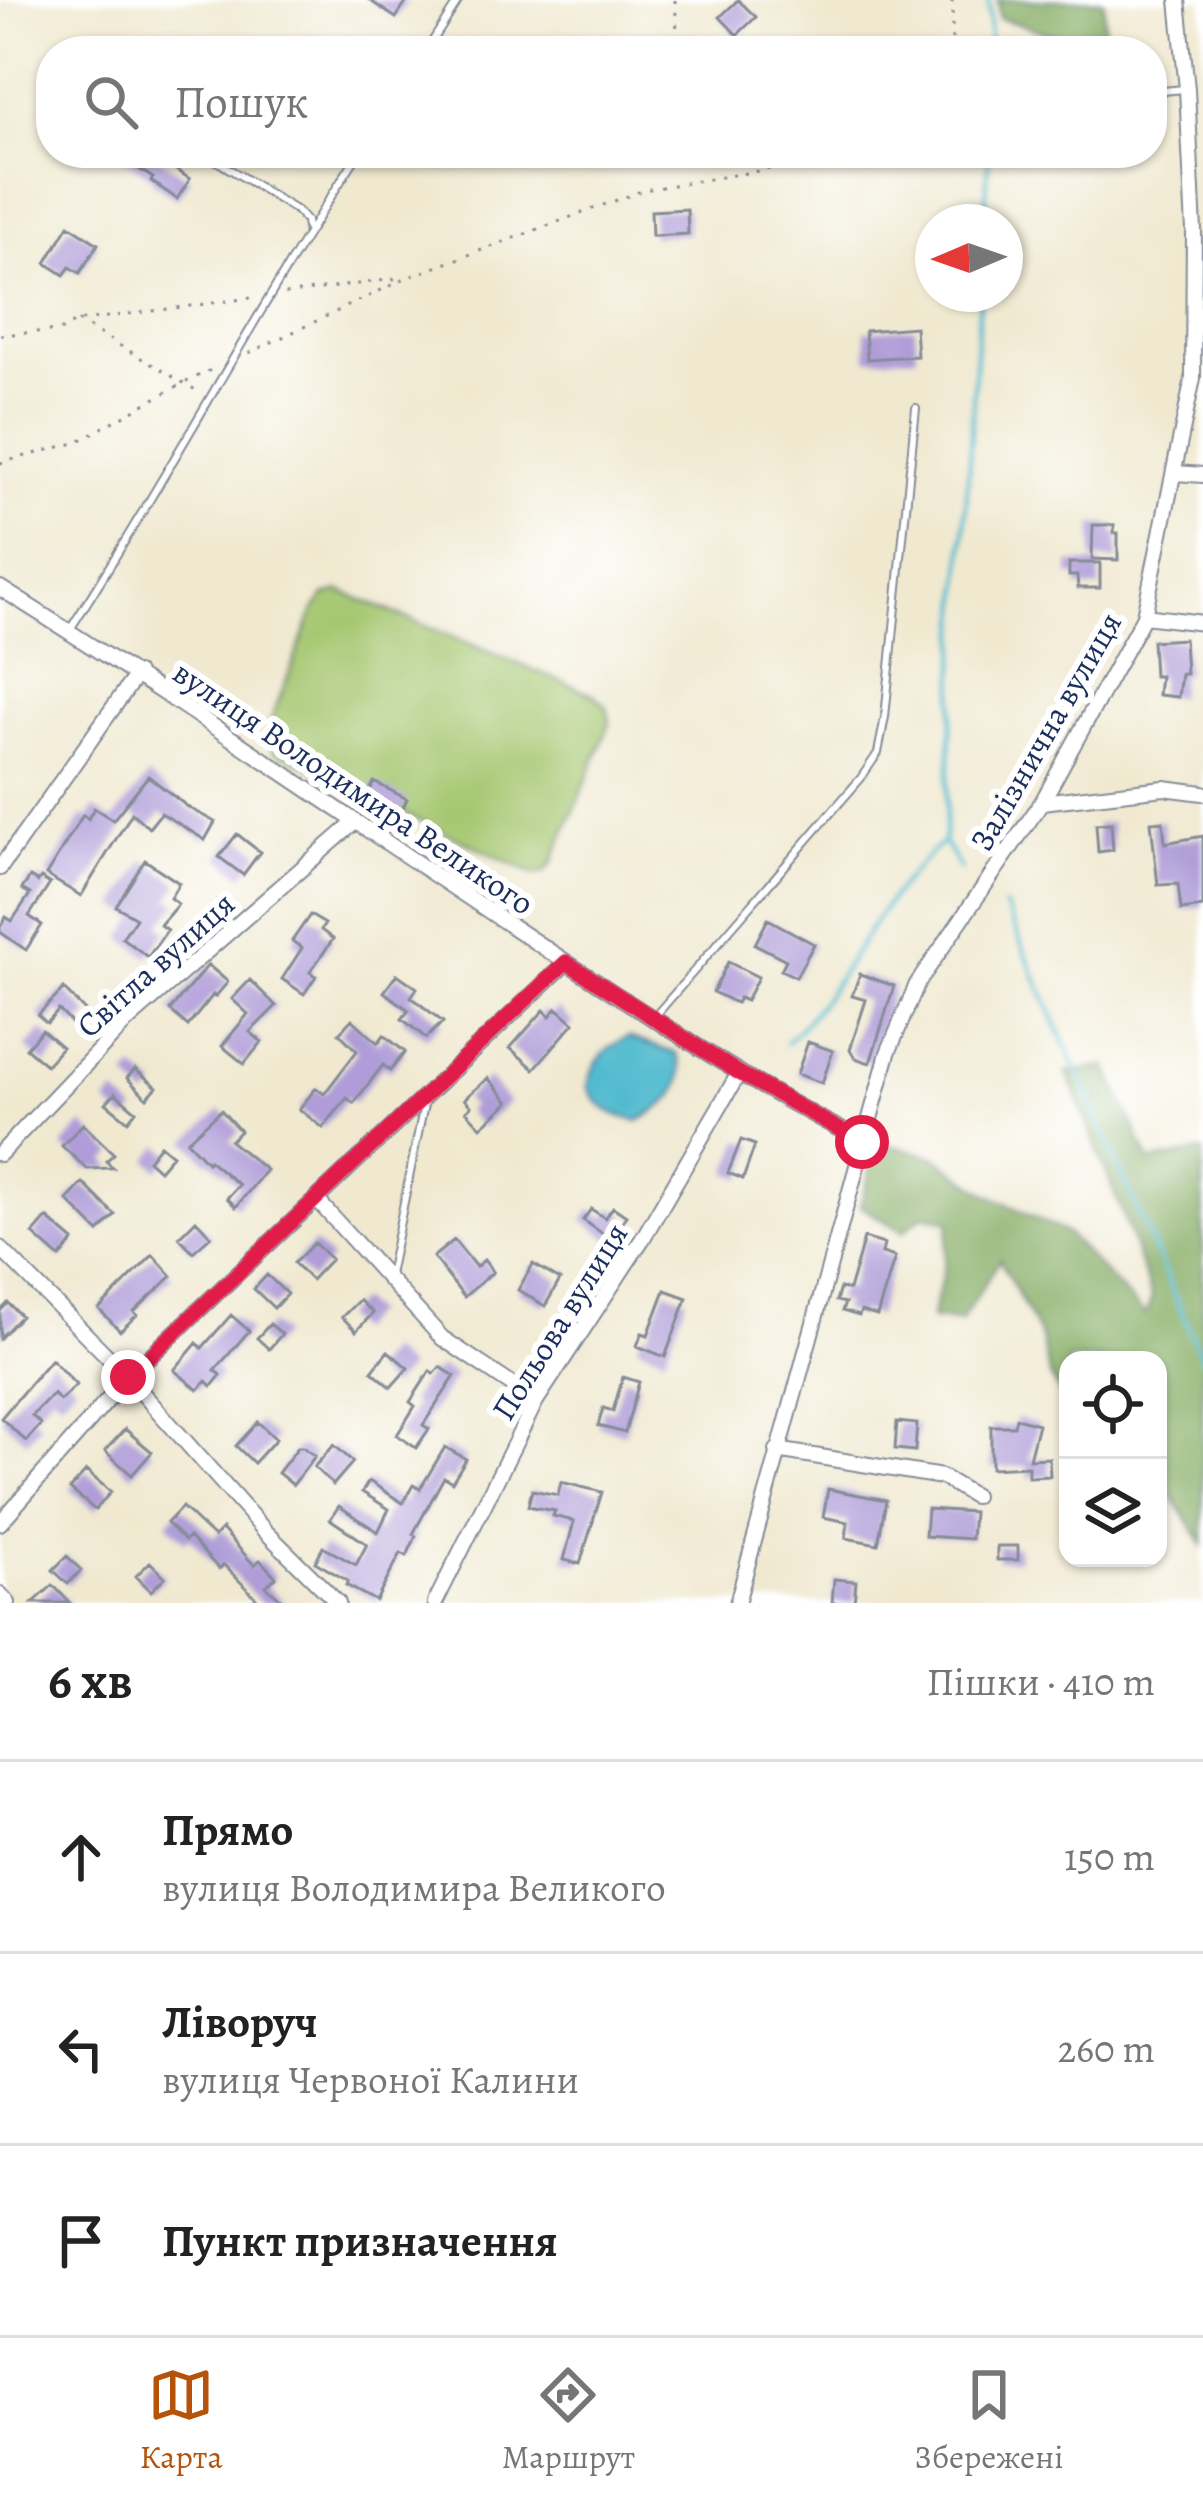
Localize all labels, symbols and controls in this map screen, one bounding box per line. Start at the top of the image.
search box [36,36,1167,168]
icon: search [78,69,144,135]
text: Пошук [174,71,308,133]
north arrow [915,204,1023,312]
street label: Залізнична вулиця [959,604,1132,859]
street label: вулиця Володимира Великого [164,650,543,925]
street label: Світла вулиця [67,881,244,1047]
route start [835,1115,889,1169]
street label: Польова вулиця [481,1214,638,1429]
route end [101,1350,155,1404]
map controls [1059,1351,1167,1567]
button: locate [1059,1351,1167,1459]
button: layers [1059,1459,1167,1567]
text: 6 хв [48,1646,133,1716]
text: Пішки · 410 m [927,1655,1155,1708]
text: Прямо [162,1799,293,1861]
icon: ahead [48,1824,114,1890]
text: 150 m [1064,1830,1155,1883]
text: вулиця Володимира Великого [162,1861,666,1914]
text: Ліворуч [162,1991,318,2053]
icon: left [48,2016,114,2082]
text: 260 m [1057,2022,1155,2075]
text: вулиця Червоної Калини [162,2053,579,2106]
icon: arrive [48,2208,114,2274]
text: Пункт призначення [162,2210,558,2272]
tab: Карта [139,2362,223,2479]
tab: Маршрут [502,2362,635,2479]
tab: Збережені [914,2362,1063,2479]

